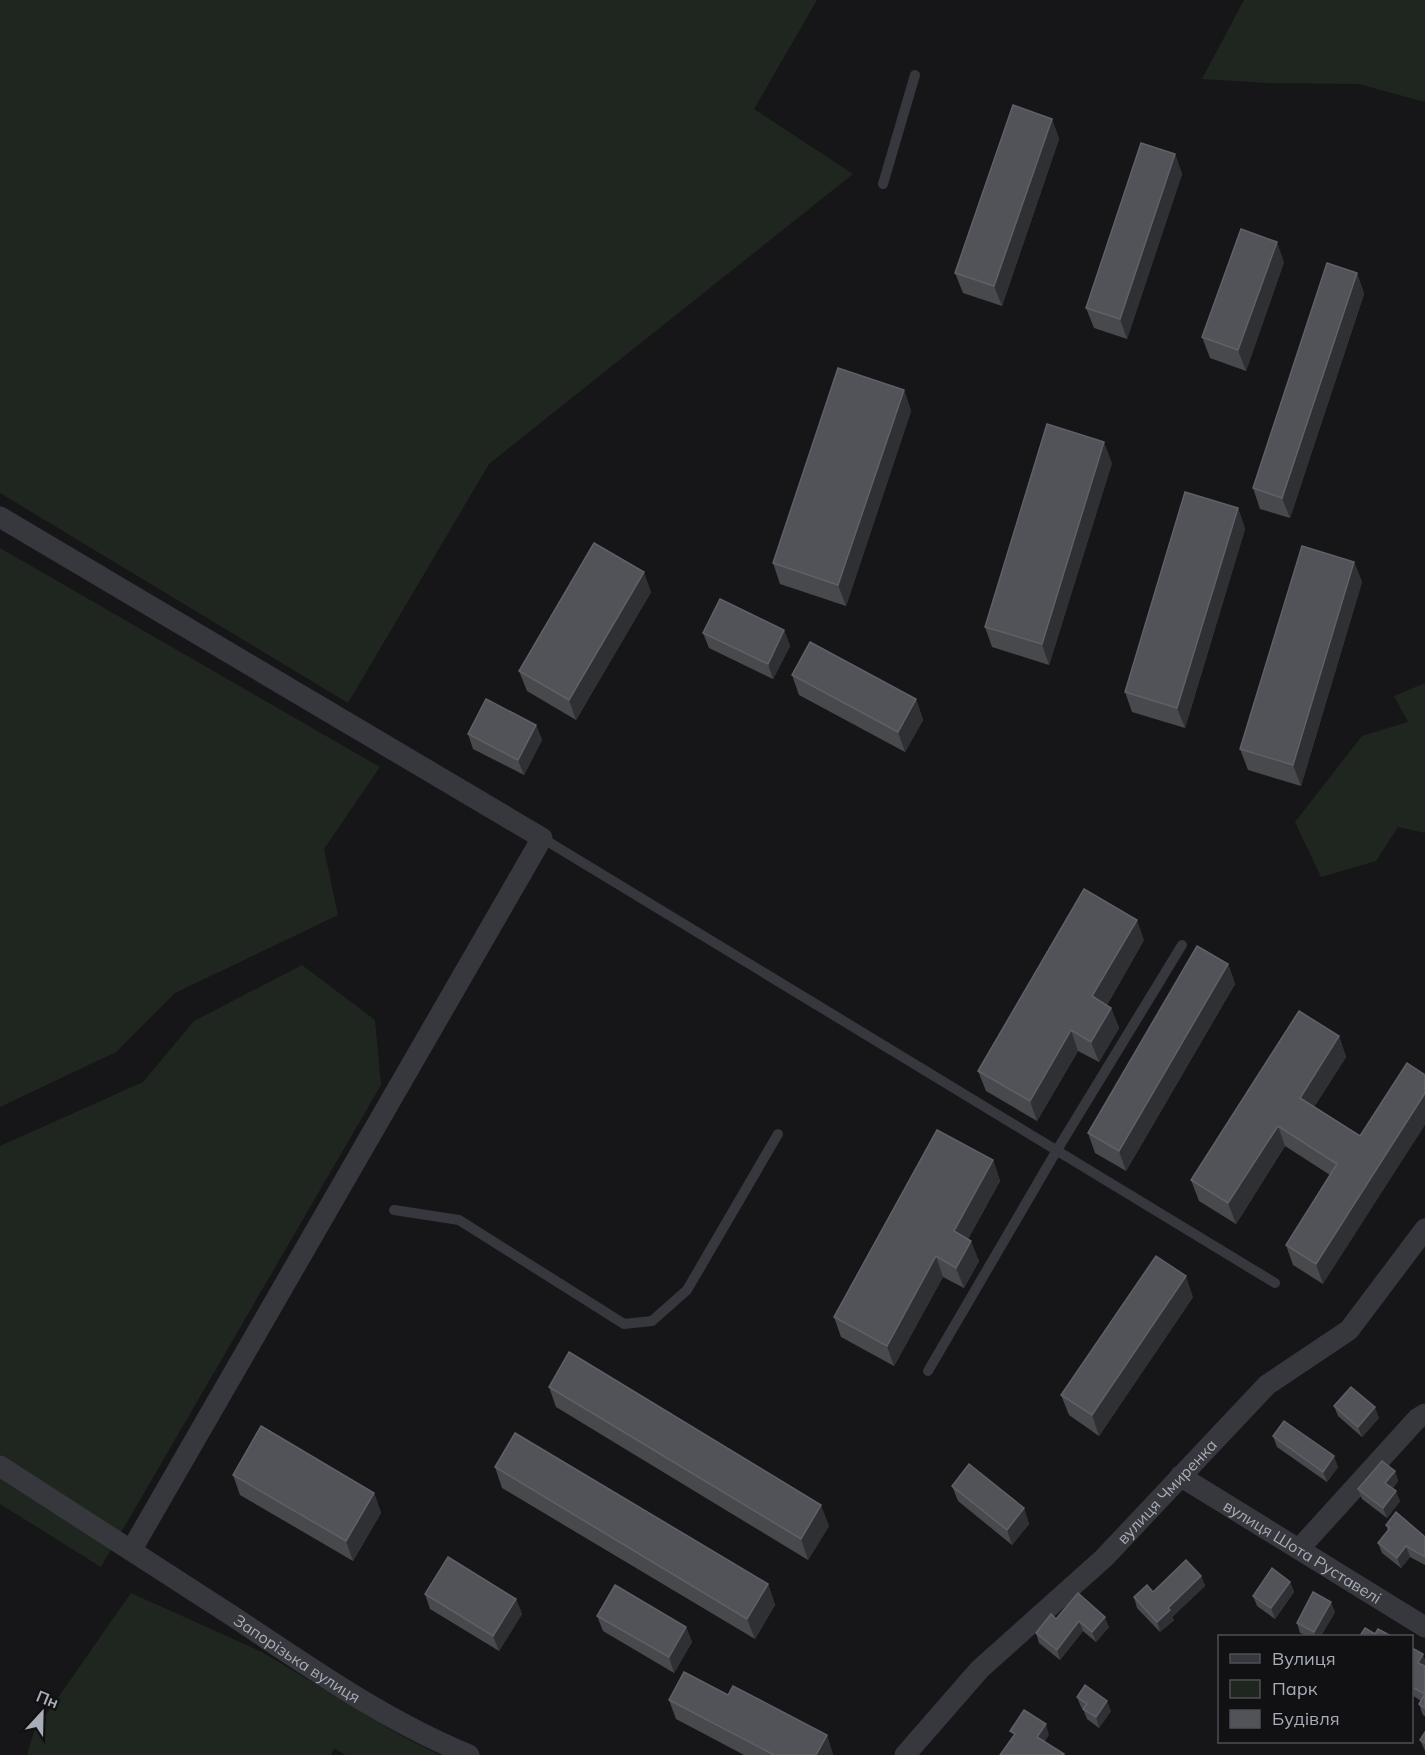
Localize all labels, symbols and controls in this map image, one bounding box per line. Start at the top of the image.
street label: вулиця Чмиренка [1113,1435,1221,1548]
street label: вулиця Шота Руставелі [1220,1495,1385,1608]
street label: Запорізька вулиця [230,1610,364,1707]
legend [1218,1635,1413,1743]
text: Вулиця [1272,1647,1336,1670]
text: Парк [1272,1677,1318,1700]
north arrow [12,1683,72,1743]
text: Пн [34,1686,62,1713]
text: Будівля [1272,1707,1340,1730]

